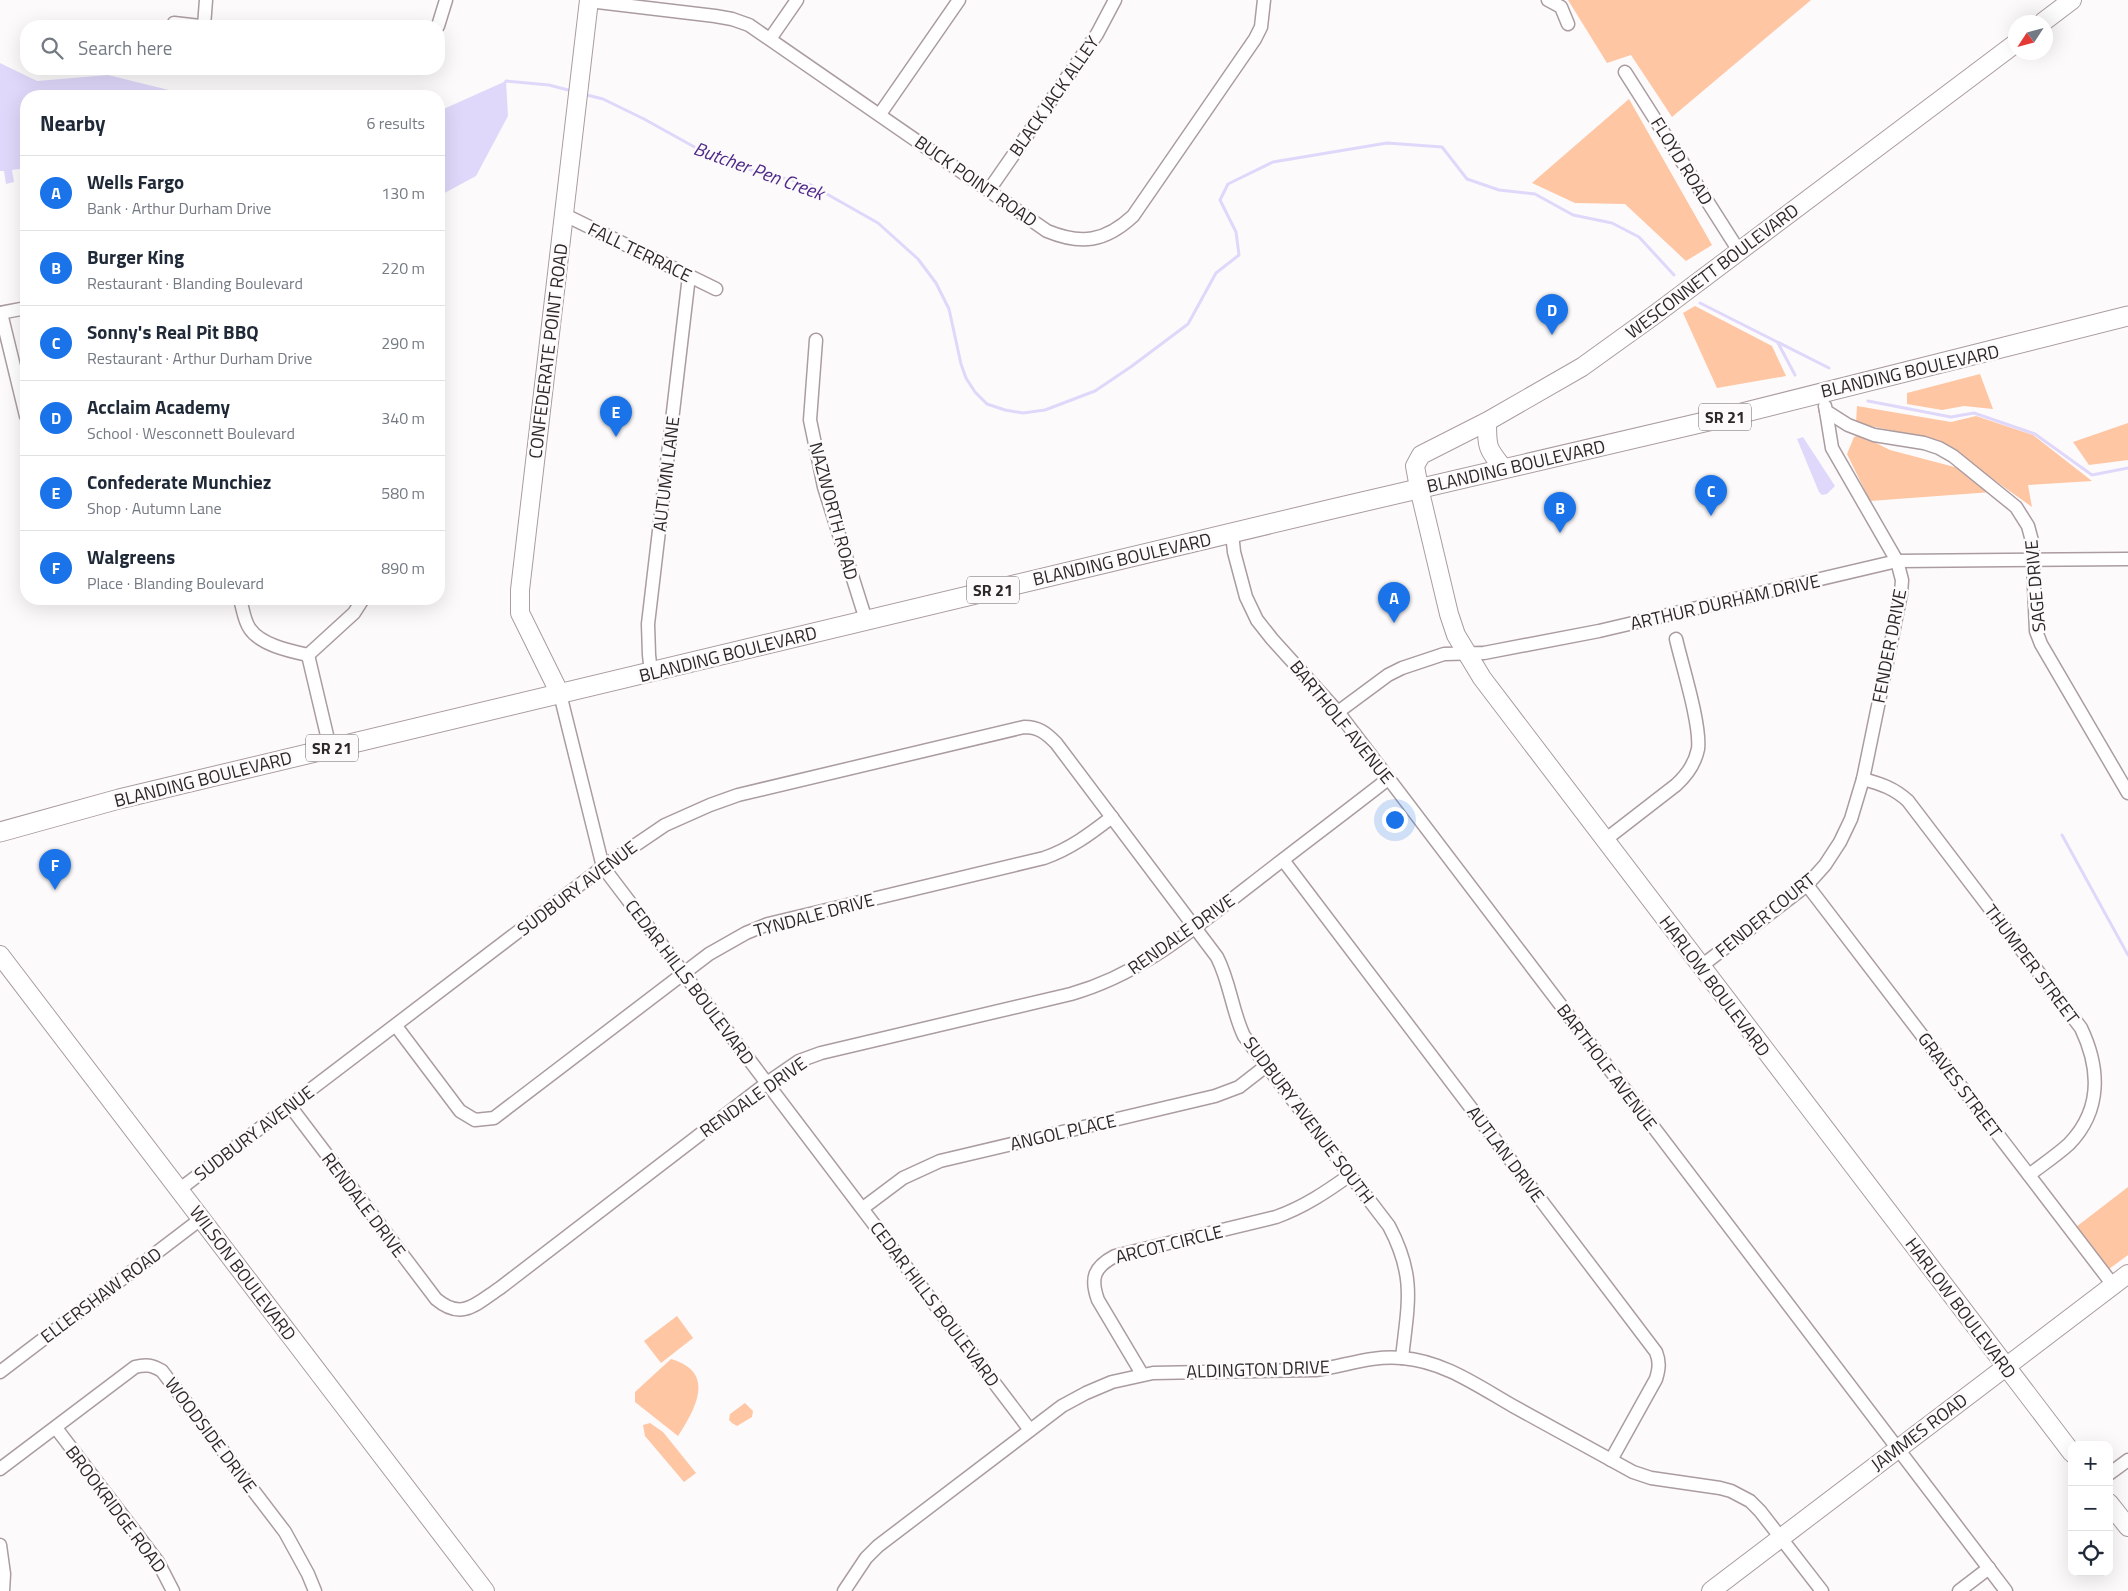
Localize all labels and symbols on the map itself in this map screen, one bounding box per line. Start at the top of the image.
north arrow [2008,15,2053,60]
street label: BLACK JACK ALLEY [1002,30,1106,162]
street label: FLOYD ROAD [1644,112,1720,210]
street label: BUCK POINT ROAD [909,129,1043,233]
water label: Butcher Pen Creek [690,133,831,208]
street label: WESCONNETT BOULEVARD [1620,197,1804,345]
street label: FALL TERRACE [584,215,697,289]
street label: CONFEDERATE POINT ROAD [521,242,575,460]
pin: D [1536,294,1568,335]
street label: BLANDING BOULEVARD [1818,337,2002,405]
pin: E [600,396,632,437]
road number: SR 21 [1699,404,1751,431]
street label: AUTUMN LANE [646,415,686,533]
street label: BLANDING BOULEVARD [1424,432,1608,500]
street label: NAZWORTH ROAD [803,439,865,583]
pin: C [1695,475,1727,516]
pin: B [1544,492,1576,533]
street label: BLANDING BOULEVARD [1030,525,1214,593]
street label: SAGE DRIVE [2018,539,2052,633]
street label: ARTHUR DURHAM DRIVE [1628,567,1822,637]
road number: SR 21 [967,576,1019,604]
pin: A [1378,582,1410,623]
street label: FENDER DRIVE [1865,587,1913,705]
street label: BLANDING BOULEVARD [636,619,820,689]
street label: BARTHOLF AVENUE [1284,654,1400,790]
road number: SR 21 [306,734,358,761]
street label: BLANDING BOULEVARD [111,744,295,814]
your location [1382,807,1408,833]
street label: SUDBURY AVENUE [511,834,643,942]
pin: F [39,849,71,890]
street label: FENDER COURT [1709,866,1821,964]
street label: TYNDALE DRIVE [751,886,877,944]
street label: RENDALE DRIVE [1122,887,1240,981]
street label: CEDAR HILLS BOULEVARD [619,894,761,1070]
street label: THUMPER STREET [1978,898,2086,1030]
street label: HARLOW BOULEVARD [1653,910,1777,1062]
street label: BARTHOLF AVENUE [1550,998,1664,1136]
street label: GRAVES STREET [1911,1027,2009,1144]
street label: SUDBURY AVENUE SOUTH [1237,1031,1381,1209]
street label: RENDALE DRIVE [694,1050,812,1144]
street label: SUDBURY AVENUE [188,1079,320,1187]
street label: AUTLAN DRIVE [1461,1100,1551,1208]
street label: ANGOL PLACE [1007,1107,1119,1157]
street label: RENDALE DRIVE [315,1147,413,1263]
street label: WILSON BOULEVARD [183,1200,303,1346]
street label: CEDAR HILLS BOULEVARD [864,1216,1006,1392]
street label: ARCOT CIRCLE [1112,1218,1226,1270]
street label: HARLOW BOULEVARD [1899,1232,2023,1384]
street label: ELLERSHAW ROAD [35,1240,167,1350]
street label: ALDINGTON DRIVE [1186,1353,1330,1385]
street label: WOODSIDE DRIVE [159,1372,264,1498]
street label: JAMMES ROAD [1865,1387,1973,1477]
street label: BROOKRIDGE ROAD [59,1440,173,1578]

